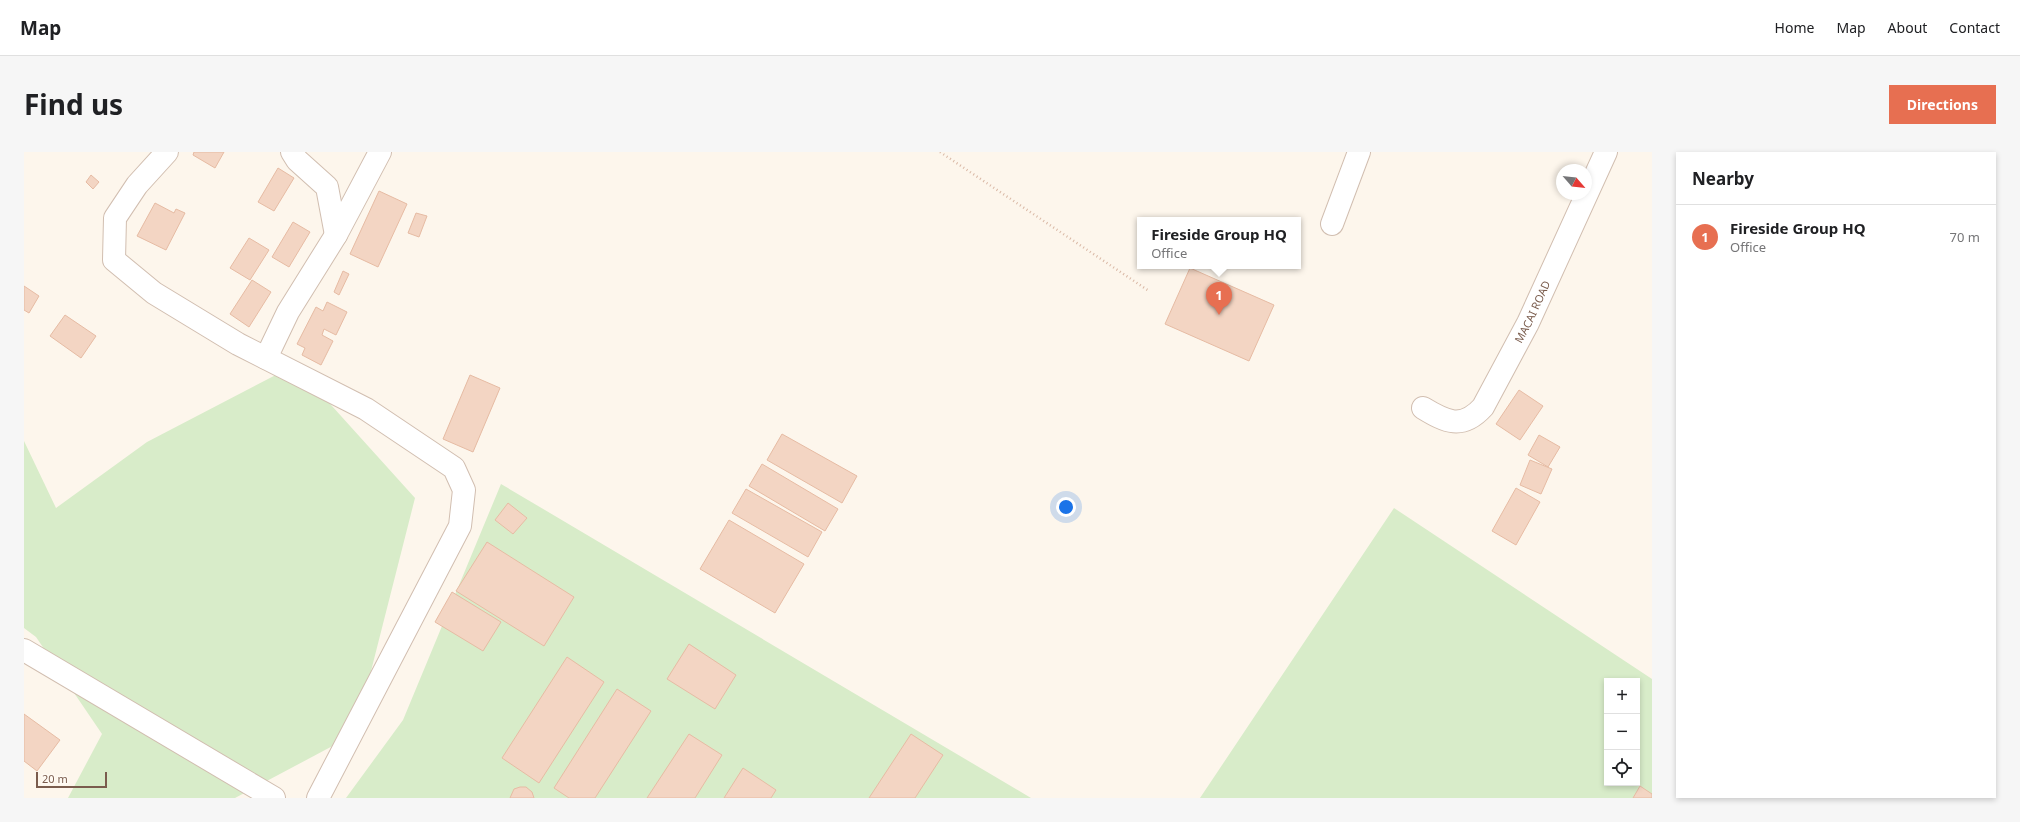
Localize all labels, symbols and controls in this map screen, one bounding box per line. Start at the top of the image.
text: Map [20,15,61,41]
text: Home [1775,18,1814,37]
text: Map [1836,18,1866,37]
text: About [1888,18,1927,37]
text: Contact [1949,18,2000,37]
text: Find us [24,85,123,123]
button: Directions [1889,85,1996,124]
north arrow [1556,164,1592,200]
text: Nearby [1692,167,1754,190]
popup [1137,217,1301,269]
text: Fireside Group HQ [1730,218,1866,238]
text: Fireside Group HQ [1151,224,1287,244]
text: 1 [1701,228,1709,246]
text: 70 m [1950,228,1980,246]
text: Office [1730,238,1766,256]
text: Office [1151,244,1187,262]
street label: MACAI ROAD [1511,278,1553,345]
pin: 1 [1206,282,1232,315]
your location [1056,497,1076,517]
map controls [1604,678,1640,786]
button: + [1604,678,1640,714]
button: − [1604,714,1640,750]
button: locate [1604,750,1640,786]
scale bar [36,770,107,789]
text: 20 m [42,771,68,786]

